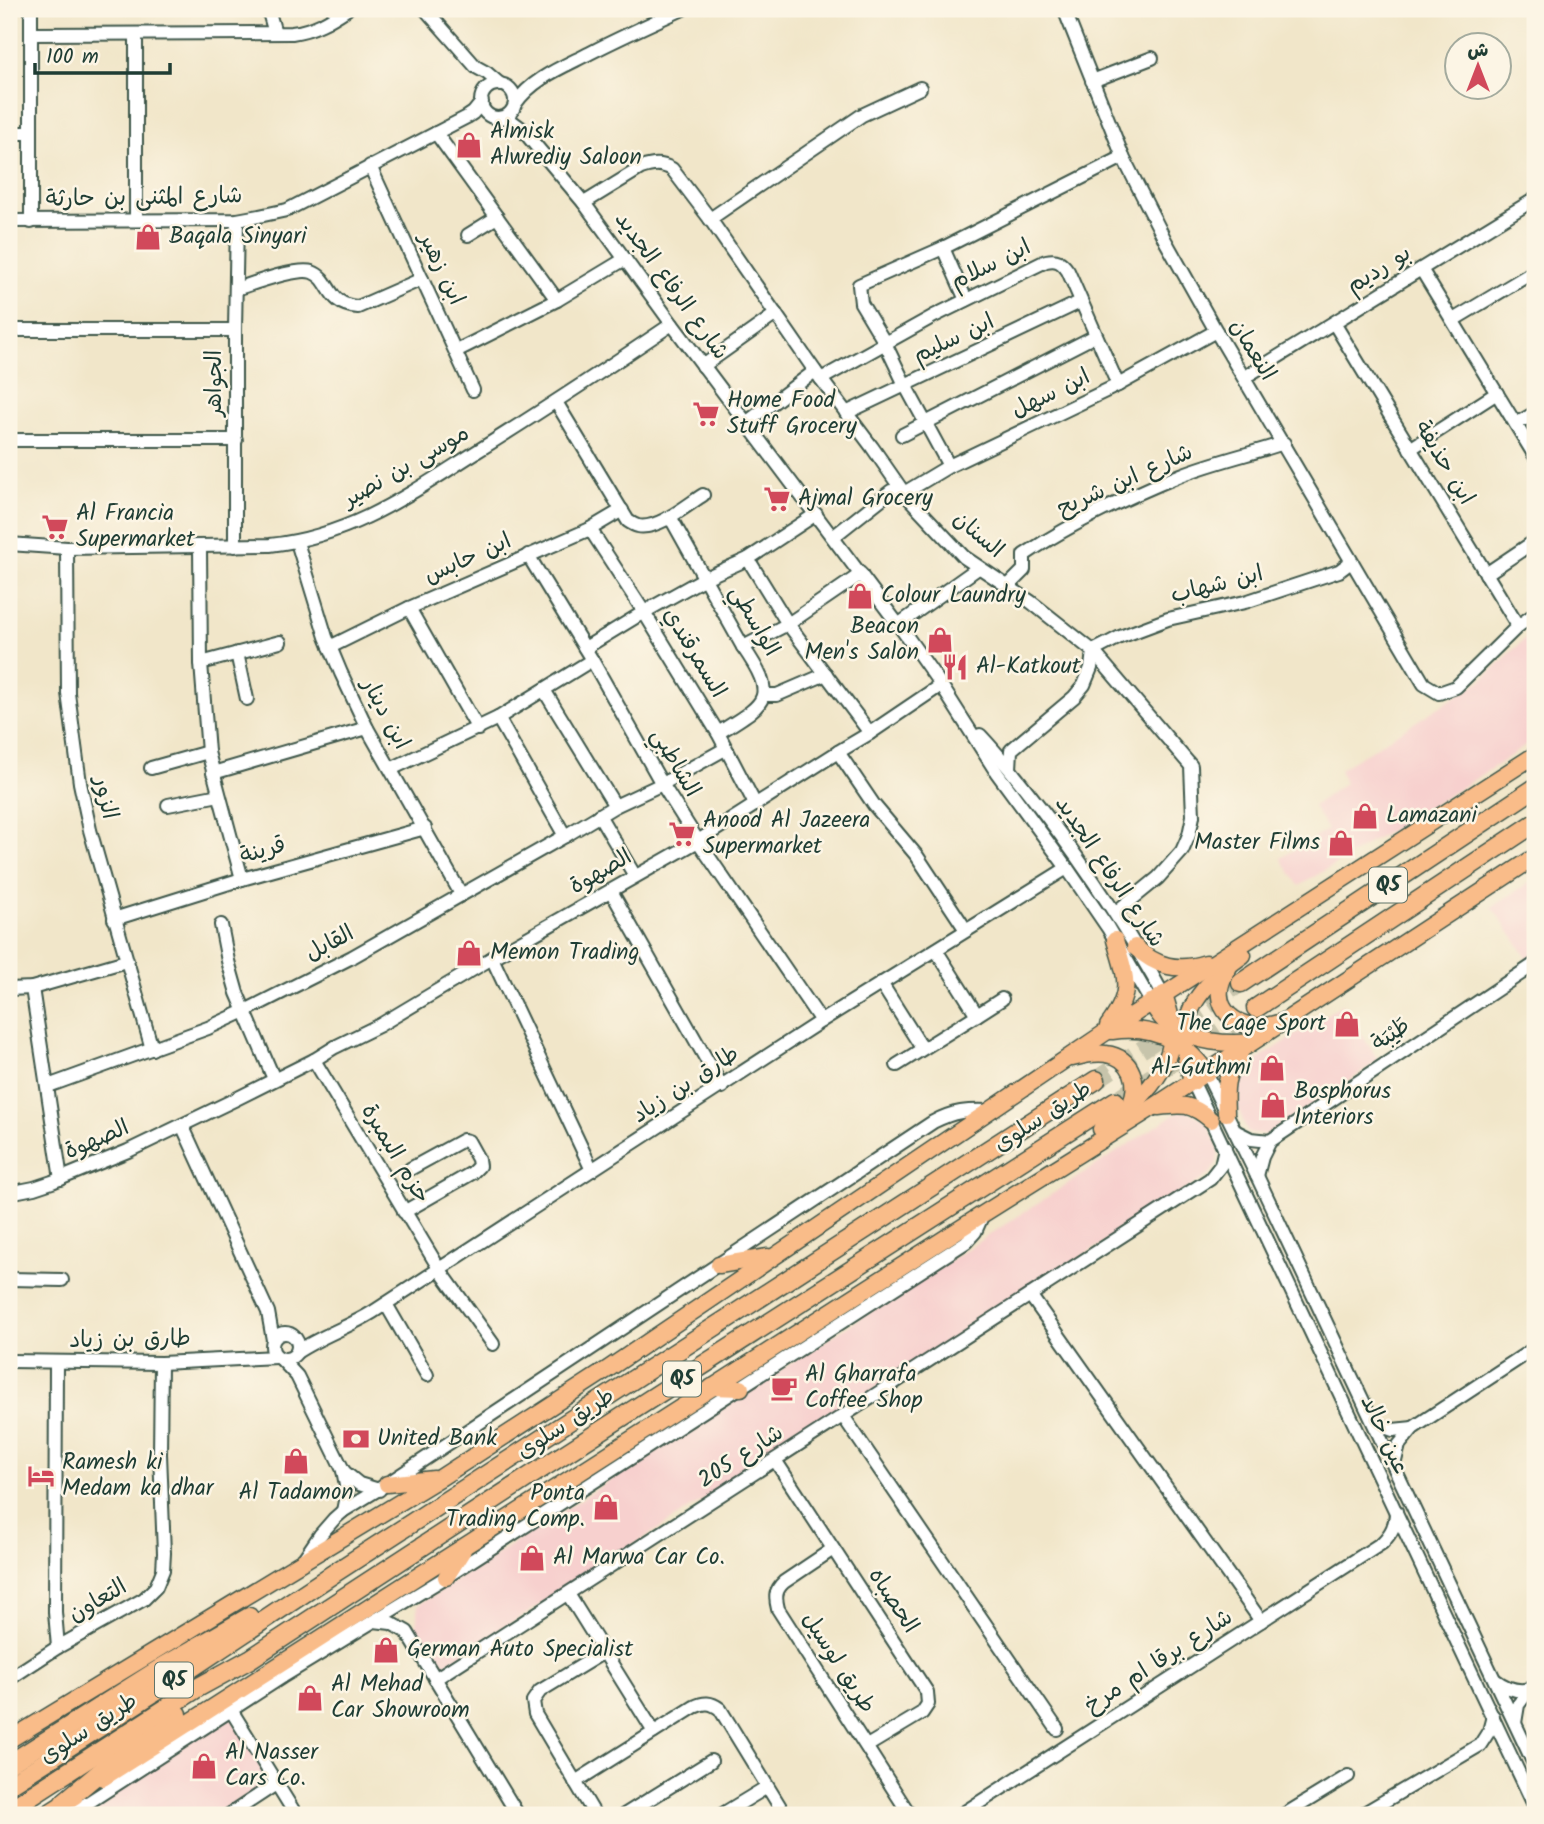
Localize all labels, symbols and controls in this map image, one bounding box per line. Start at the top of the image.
scale bar [35,32,170,76]
north arrow [1442,32,1512,102]
text: ش [1468,36,1489,66]
text: 100 m [46,41,99,74]
place label: Almisk Alwrediy Saloon [490,114,642,176]
shop icon: Almisk Alwrediy Saloon [454,130,484,160]
street label: شارع المثنى بن حارثة [45,178,243,218]
street label: شارع الرفاع الجديد [605,204,737,368]
place label: Baqala Sinyari [169,219,308,255]
shop icon: Baqala Sinyari [133,222,163,252]
street label: ابن زهير [408,225,474,311]
street label: ابن سلام [945,230,1037,300]
street label: بو رديم [1340,236,1418,304]
street label: ابن سليم [907,304,1001,374]
street label: النعمان [1219,312,1285,388]
street label: الجواهر [197,350,233,418]
street label: ابن سهل [1005,359,1097,429]
place label: Home Food Stuff Grocery [727,383,857,445]
supermarket icon: Home Food Stuff Grocery [691,399,721,429]
street label: ابن حذيفة [1405,414,1483,512]
street label: موسى بن نصير [334,416,476,519]
street label: شارع ابن شريح [1051,435,1199,527]
place label: Ajmal Grocery [798,481,933,517]
supermarket icon: Ajmal Grocery [762,484,792,514]
place label: Al Francia Supermarket [76,496,196,558]
street label: السنان [944,502,1012,568]
supermarket icon: Al Francia Supermarket [40,512,70,542]
street label: ابن حابس [419,524,517,594]
street label: ابن شهاب [1167,556,1267,614]
street label: الواسطي [718,578,789,664]
place label: Colour Laundry [881,578,1026,614]
shop icon: Colour Laundry [845,581,875,611]
street label: السمرقندي [653,601,735,705]
place label: Beacon Men's Salon [805,609,919,671]
shop icon: Beacon Men's Salon [925,625,955,655]
place label: Al-Katkout [976,649,1082,685]
restaurant icon: Al-Katkout [940,652,970,682]
street label: ابن دينار [350,670,419,756]
street label: الشاطبي [640,722,709,805]
street label: الزور [83,771,127,823]
street label: شارع الرفاع الجديد [1045,789,1173,955]
place label: Lamazani [1386,798,1479,834]
shop icon: Lamazani [1350,801,1380,831]
place label: Anood Al Jazeera Supermarket [703,803,870,865]
supermarket icon: Anood Al Jazeera Supermarket [667,819,697,849]
place label: Master Films [1194,825,1320,861]
street label: قرينة [236,827,290,875]
shop icon: Master Films [1326,828,1356,858]
street label: الصهوة [563,840,639,904]
road number: Q5 [1369,868,1407,903]
street label: القابل [299,916,361,972]
place label: Memon Trading [490,935,640,971]
shop icon: Memon Trading [454,938,484,968]
place label: The Cage Sport [1177,1006,1327,1042]
shop icon: The Cage Sport [1332,1009,1362,1039]
street label: طَيْبَة [1364,1009,1418,1061]
street label: طارق بن زياد [625,1037,747,1133]
place label: Al-Guthmi [1151,1050,1253,1086]
shop icon: Al-Guthmi [1257,1053,1287,1083]
street label: طريق سلوى [987,1072,1099,1162]
place label: Bosphorus Interiors [1294,1074,1391,1136]
shop icon: Bosphorus Interiors [1258,1090,1288,1120]
street label: حزم البمبرة [351,1097,439,1211]
street label: الصهوة [59,1110,135,1170]
street label: طارق بن زياد [69,1321,191,1359]
place label: Al Gharrafa Coffee Shop [805,1357,922,1419]
road number: Q5 [663,1362,701,1396]
cafe icon: Al Gharrafa Coffee Shop [769,1373,799,1403]
street label: طريق سلوى [510,1379,622,1469]
street label: عين خالد [1350,1389,1418,1481]
street label: شارع 205 [691,1416,791,1498]
place label: United Bank [377,1421,497,1457]
bank icon: United Bank [341,1424,371,1454]
place label: Ramesh ki Medam ka dhar [62,1445,215,1507]
shop icon: Al Tadamon [281,1446,311,1476]
hotel icon: Ramesh ki Medam ka dhar [26,1461,56,1491]
place label: Al Tadamon [238,1475,354,1511]
place label: Ponta Trading Comp. [446,1476,585,1538]
shop icon: Ponta Trading Comp. [591,1492,621,1522]
place label: Al Marwa Car Co. [553,1540,725,1576]
shop icon: Al Marwa Car Co. [517,1543,547,1573]
street label: الحصباه [858,1561,928,1641]
street label: التعاون [62,1570,134,1632]
street label: شارع برقا ام مرخ [1077,1600,1241,1724]
street label: طريق لوسيل [792,1605,884,1721]
place label: German Auto Specialist [407,1632,634,1668]
shop icon: German Auto Specialist [371,1635,401,1665]
road number: Q5 [155,1662,193,1698]
place label: Al Mehad Car Showroom [331,1667,470,1729]
shop icon: Al Mehad Car Showroom [295,1683,325,1713]
street label: طريق سلوى [33,1684,145,1774]
place label: Al Nasser Cars Co. [225,1735,319,1797]
shop icon: Al Nasser Cars Co. [189,1751,219,1781]

